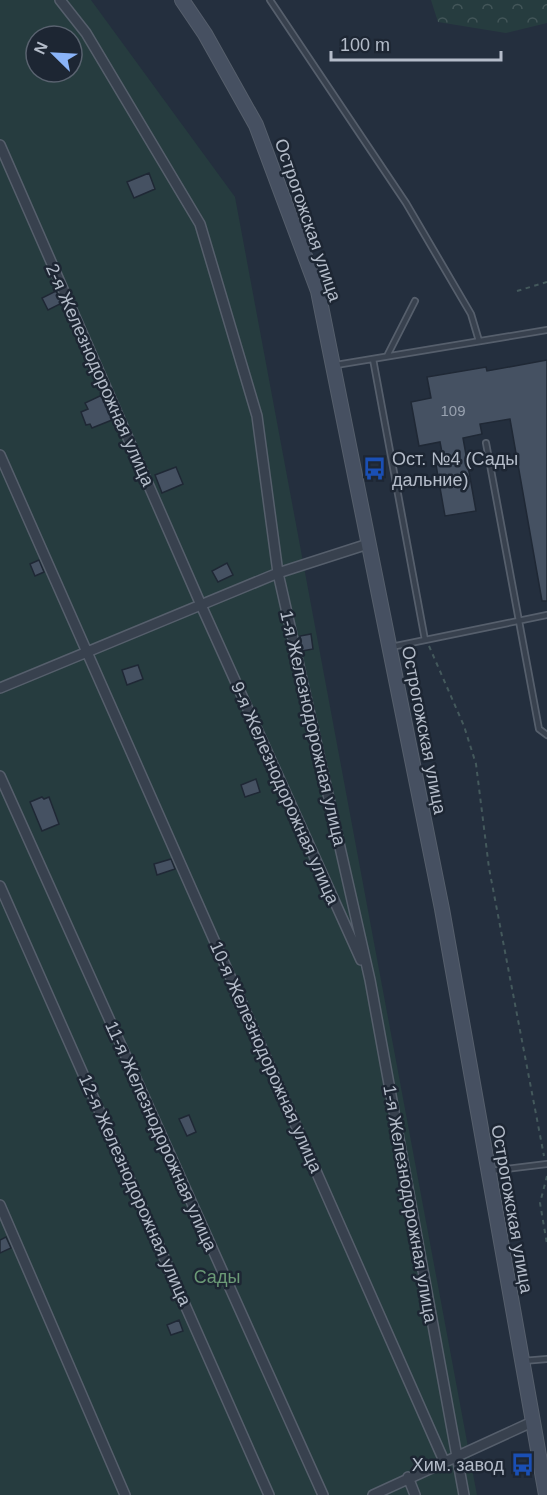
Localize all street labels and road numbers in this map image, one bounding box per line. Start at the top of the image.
street label: Острогожская улица [271,136,346,305]
street label: 2-я Железнодорожная улица [42,261,159,490]
street label: 1-я Железнодорожная улица [276,608,350,849]
street label: Острогожская улица [398,644,450,817]
street label: 9-я Железнодорожная улица [227,679,344,908]
street label: 10-я Железнодорожная улица [206,938,327,1177]
street label: 11-я Железнодорожная улица [101,1018,221,1255]
street label: 12-я Железнодорожная улица [75,1071,196,1310]
street label: 1-я Железнодорожная улица [379,1084,441,1325]
street label: Острогожская улица [487,1123,537,1296]

